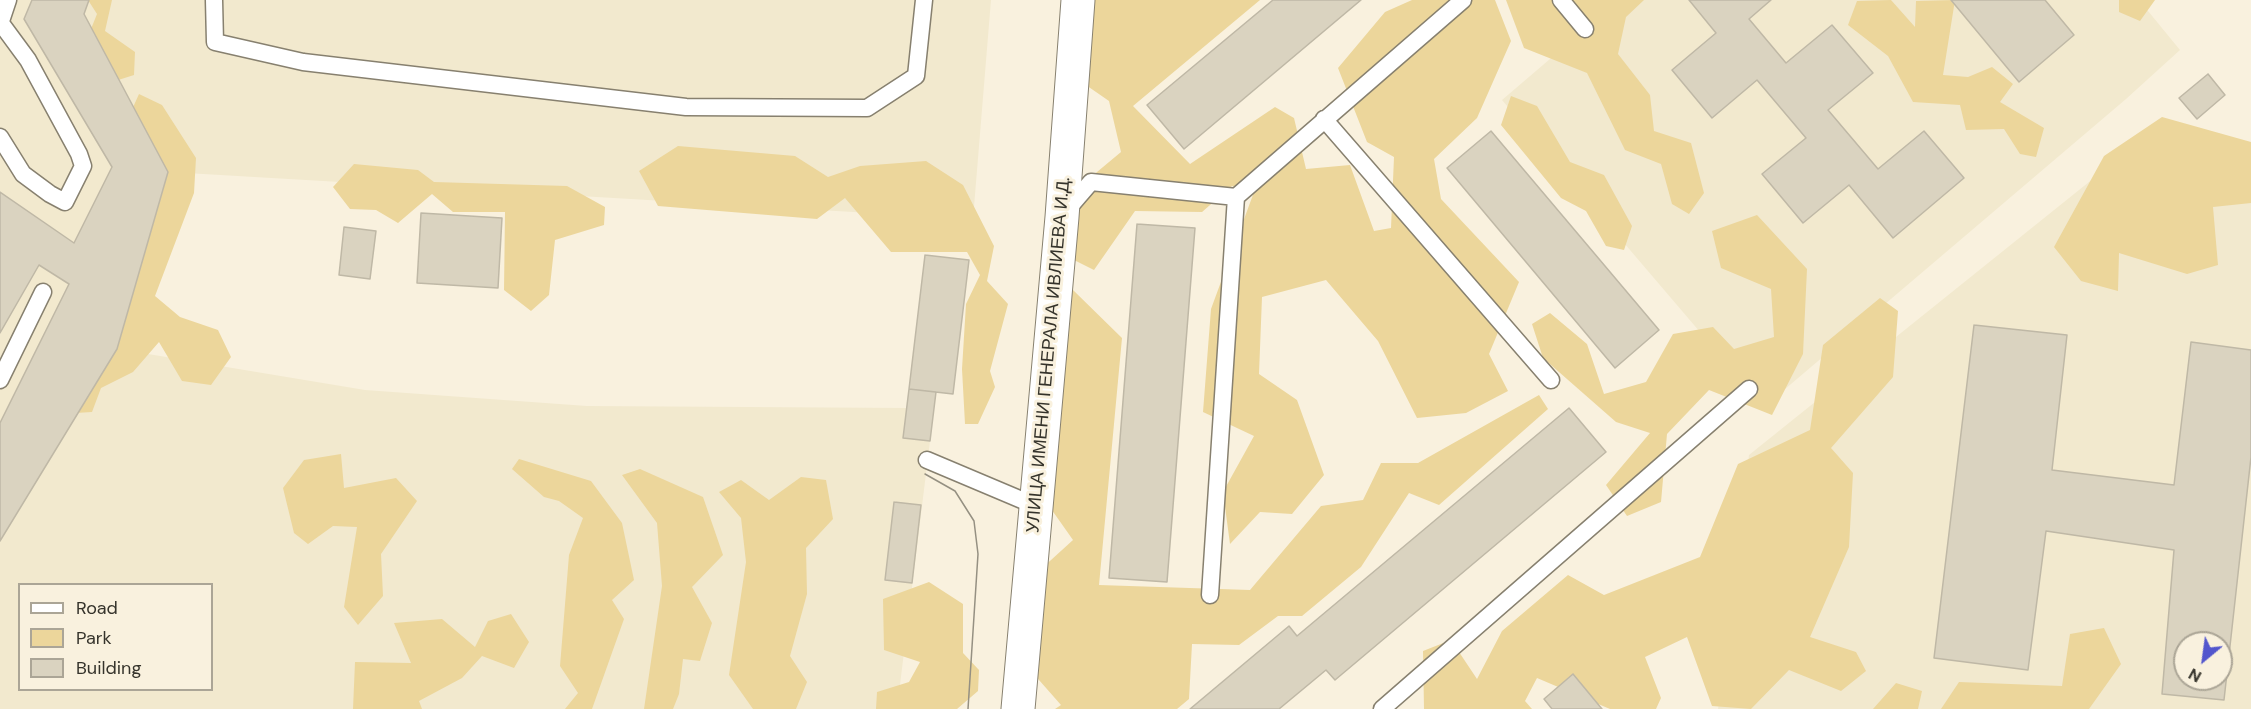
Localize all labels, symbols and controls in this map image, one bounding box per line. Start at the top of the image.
street label: УЛИЦА ИМЕНИ ГЕНЕРАЛА ИВЛИЕВА И.Д. [1023,176,1075,534]
legend [18,583,213,691]
text: Road [76,596,118,620]
text: Park [76,626,112,650]
north arrow [2173,631,2233,691]
text: Building [76,656,141,680]
text: N [2185,663,2205,687]

